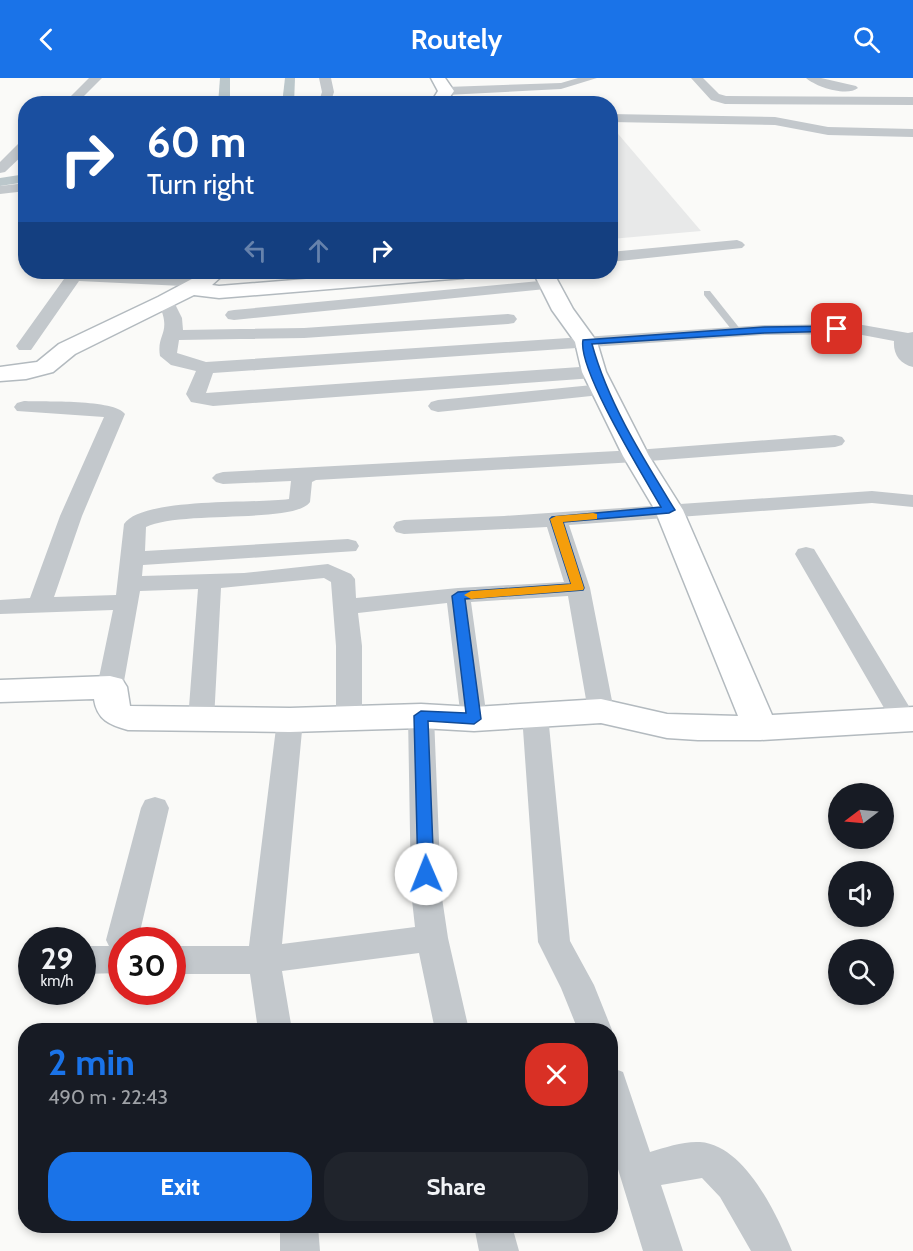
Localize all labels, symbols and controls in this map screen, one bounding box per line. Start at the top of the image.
icon: back [30,23,63,56]
text: Routely [411,23,502,56]
icon: search [850,23,883,56]
text: 60 m [147,116,246,168]
icon: right [48,120,126,198]
text: Turn right [147,168,254,201]
icon: left [239,234,272,267]
icon: ahead [302,234,335,267]
icon: right [365,234,398,267]
pin [811,303,862,354]
icon: arrive [820,312,853,345]
north arrow [828,783,894,849]
map controls [828,783,894,1005]
position arrow [394,842,458,906]
button: sound [828,861,894,927]
speed limit sign: 30 [108,927,186,1005]
button: search [828,939,894,1005]
text: 29 [41,940,73,977]
text: km/h [41,972,73,990]
text: 2 min [48,1040,135,1084]
button: close [525,1043,588,1106]
text: 490 m · 22:43 [48,1085,168,1109]
button: Exit [48,1152,312,1221]
button: Share [324,1152,588,1221]

